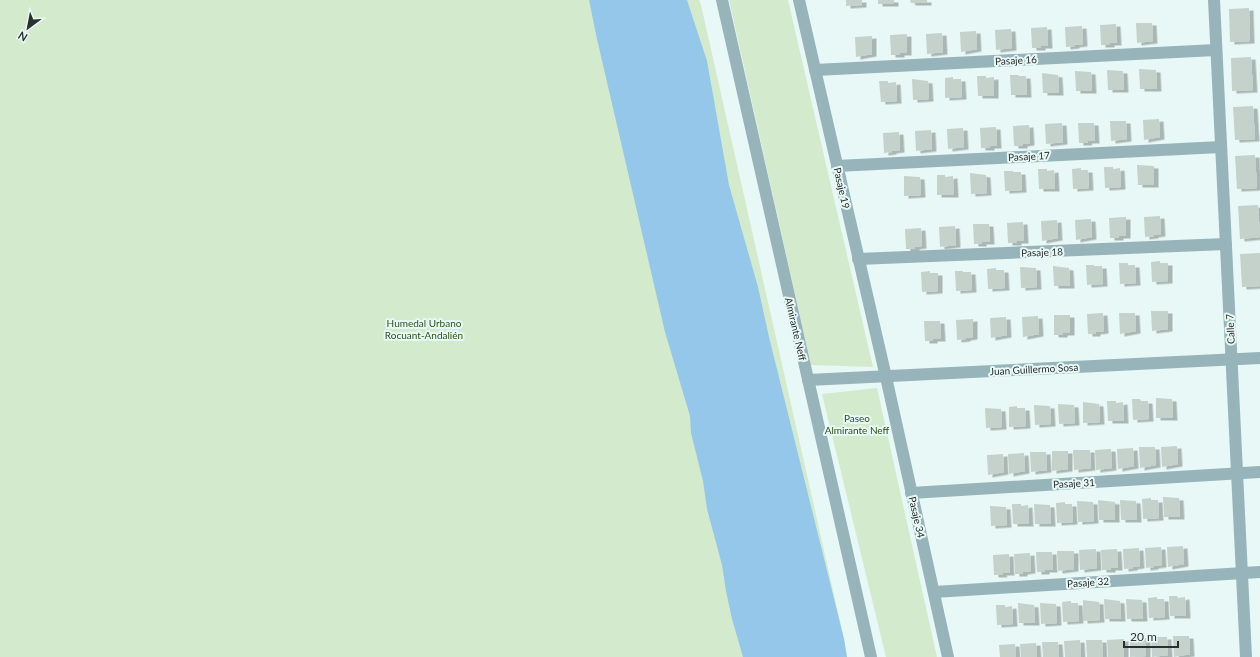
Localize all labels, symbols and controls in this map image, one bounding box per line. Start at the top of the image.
north arrow [8,8,48,48]
text: N [15,29,29,45]
street label: Pasaje 16 [995,53,1037,67]
street label: Pasaje 17 [1008,149,1050,163]
street label: Pasaje 19 [831,166,853,210]
street label: Pasaje 18 [1021,245,1063,259]
street label: Almirante Neff [783,296,809,362]
street label: Calle 7 [1223,314,1237,344]
park label: Humedal Urbano Rocuant-Andalién [385,317,463,341]
street label: Juan Guillermo Sosa [990,361,1078,377]
park label: Paseo Almirante Neff [825,412,890,436]
street label: Pasaje 31 [1053,476,1095,490]
street label: Pasaje 34 [906,495,928,539]
street label: Pasaje 32 [1067,575,1110,589]
scale bar [1124,623,1178,649]
text: 20 m [1130,629,1157,644]

